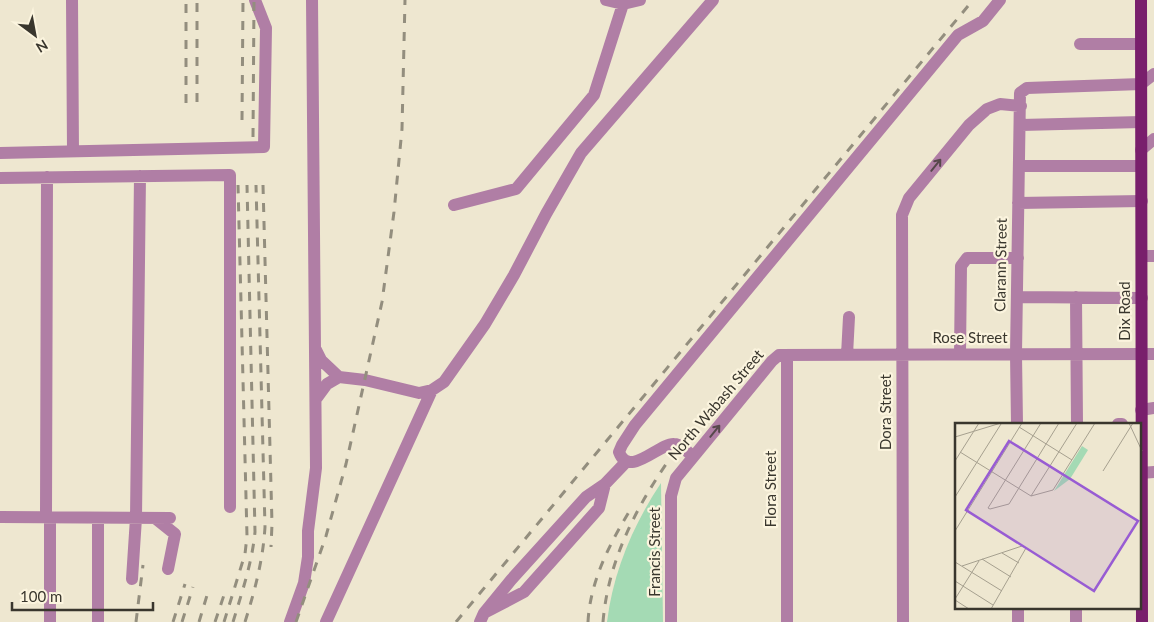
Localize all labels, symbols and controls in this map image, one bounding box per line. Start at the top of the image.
north arrow [10,10,60,60]
text: N [33,36,51,57]
one-way arrow [931,158,942,171]
street label: Clarann Street [990,217,1010,312]
street label: Dix Road [1115,281,1133,341]
street label: Rose Street [932,328,1008,346]
street label: North Wabash Street [664,345,767,463]
street label: Dora Street [876,373,894,450]
inset map [955,423,1142,610]
one-way arrow [709,424,720,437]
street label: Flora Street [761,450,779,527]
street label: Francis Street [645,507,663,597]
scale bar [12,580,154,612]
text: 100 m [20,587,62,605]

